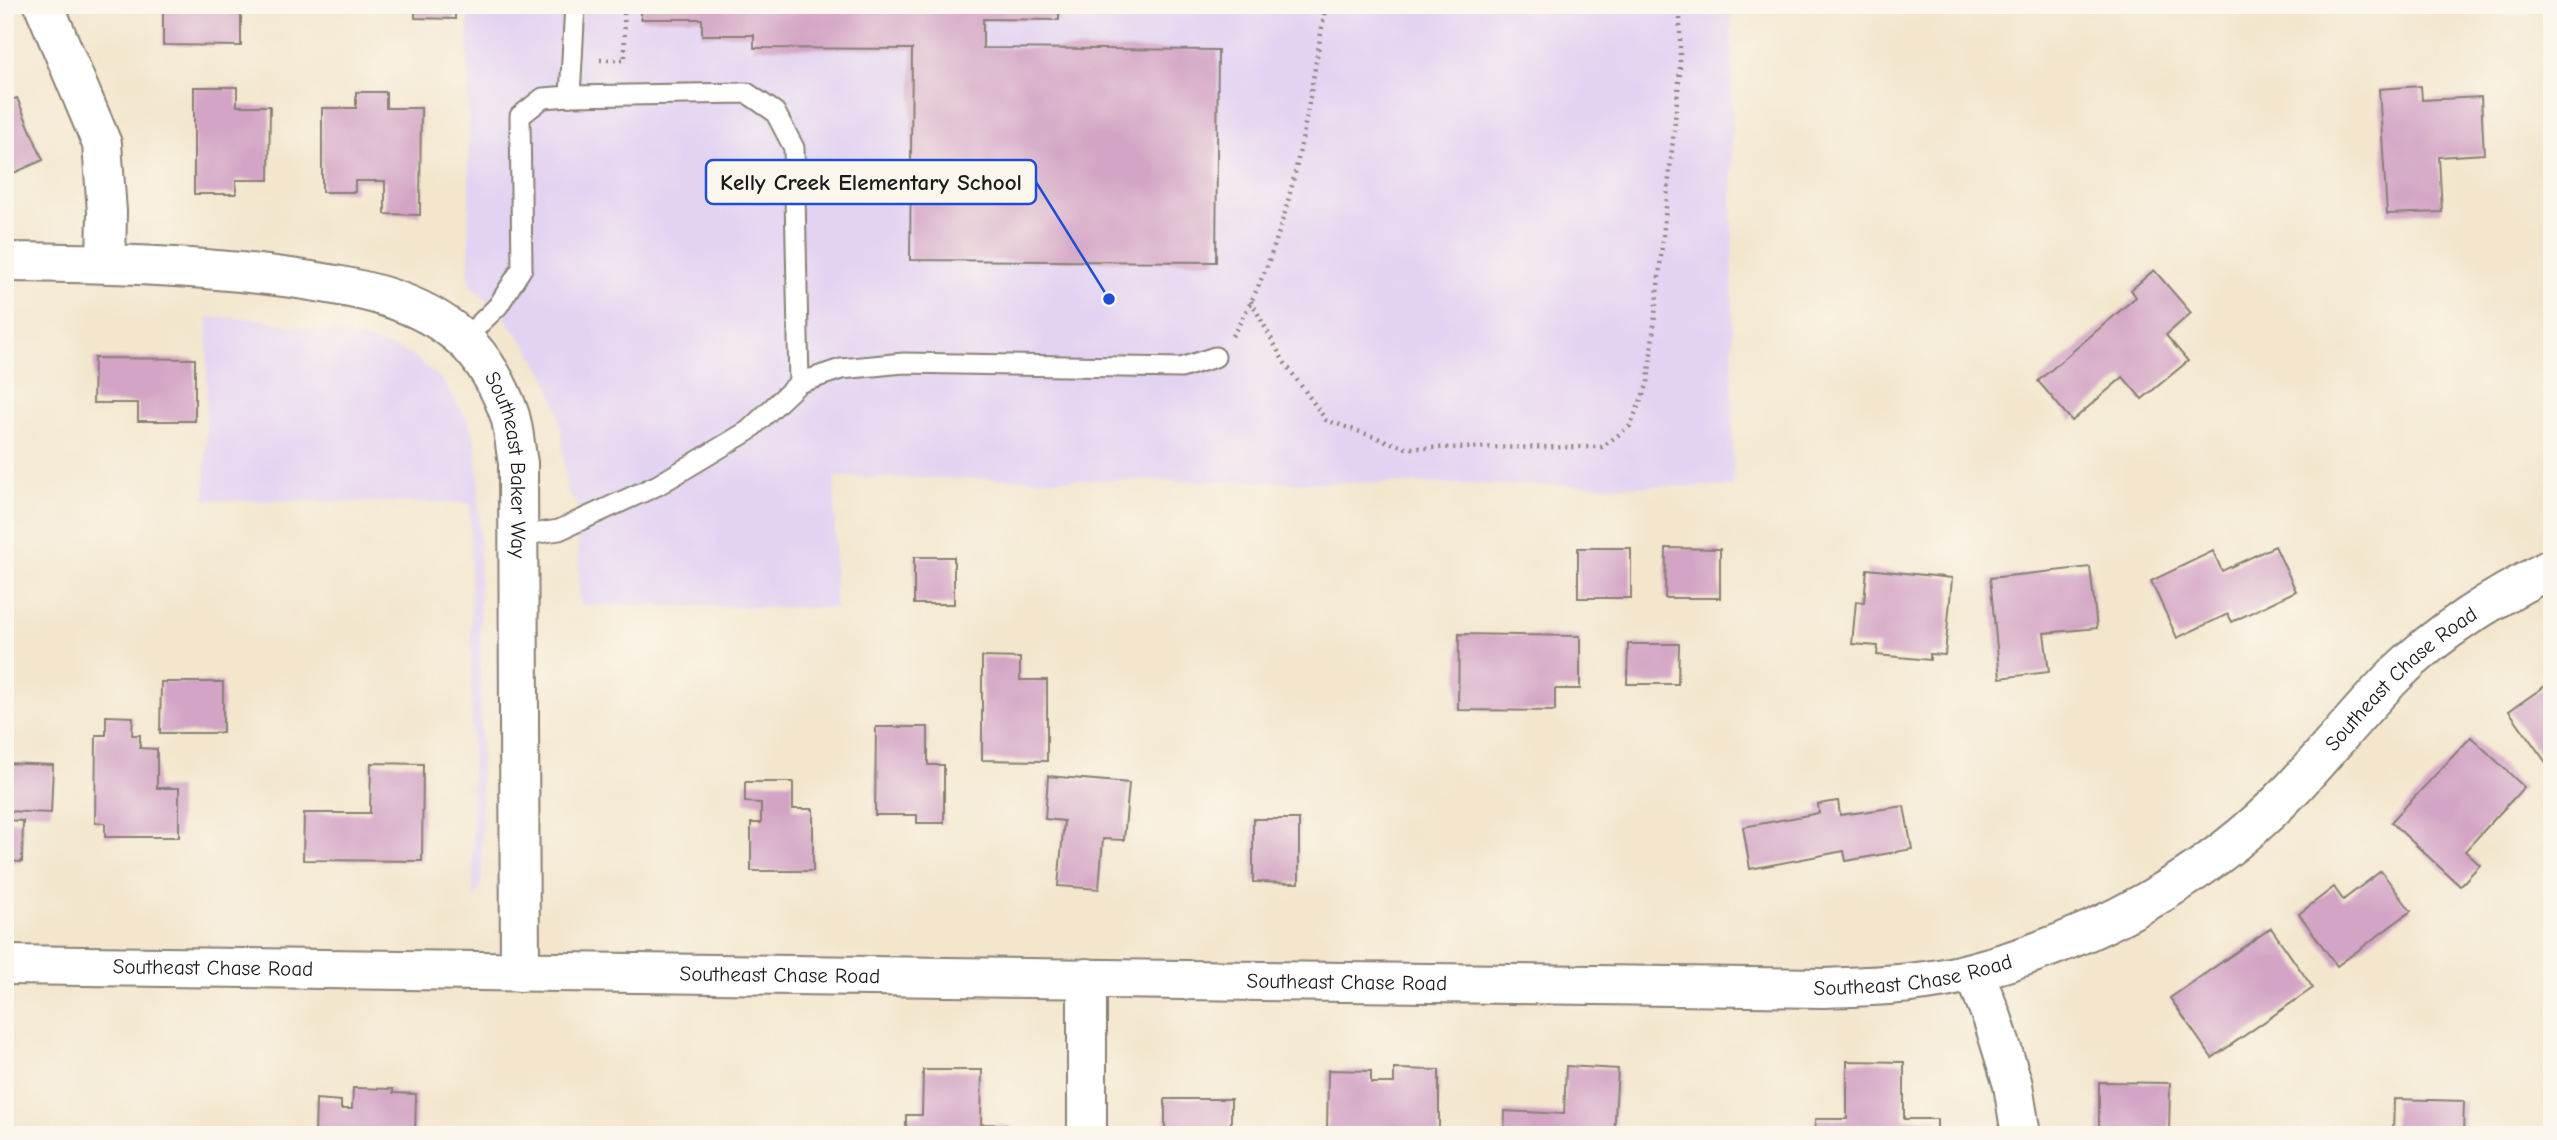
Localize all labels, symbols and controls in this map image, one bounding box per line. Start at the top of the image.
callout: Kelly Creek Elementary School [706,160,1036,204]
text: Kelly Creek Elementary School [720,169,1022,196]
street label: Southeast Baker Way [480,367,530,559]
street label: Southeast Chase Road [2320,602,2481,756]
street label: Southeast Chase Road [1813,949,2015,1000]
street label: Southeast Chase Road [113,954,313,981]
street label: Southeast Chase Road [680,962,880,988]
street label: Southeast Chase Road [1247,969,1447,995]

